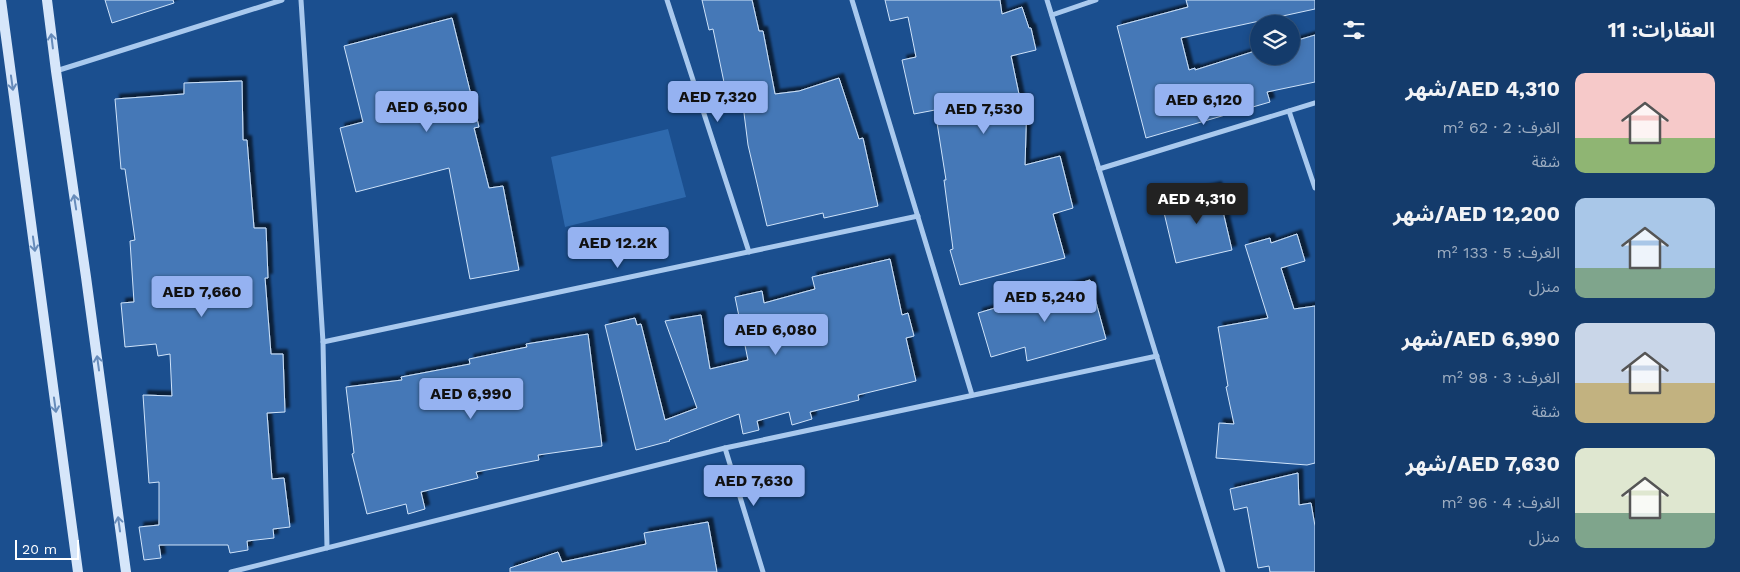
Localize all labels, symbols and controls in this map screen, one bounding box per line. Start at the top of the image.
map controls [1250,15,1300,65]
button: layers [1250,15,1300,65]
icon: filters [1340,16,1368,44]
text: العقارات: 11 [1608,17,1715,42]
one-way arrow [47,33,57,49]
one-way arrow [7,75,17,91]
text: AED 4,310/شهر [1406,76,1560,101]
pin: AED 7,320 [661,80,775,123]
pin: AED 6,120 [1147,84,1261,126]
text: AED 7,320 [679,87,757,106]
pin: AED 6,500 [370,90,484,133]
text: AED 6,120 [1166,90,1242,109]
pin: AED 7,530 [927,92,1041,135]
icon: home [1615,93,1675,153]
text: AED 6,500 [386,97,468,116]
text: AED 7,530 [945,99,1023,118]
text: الغرف: 2 · 62 m² [1442,118,1560,137]
text: شقة [1532,152,1560,171]
pin: AED 4,310 [1140,182,1254,225]
text: AED 4,310 [1158,189,1236,208]
one-way arrow [70,194,80,210]
text: AED 12,200/شهر [1393,201,1560,226]
icon: home [1615,218,1675,278]
pin: AED 12.2K [561,226,675,269]
text: AED 12.2K [579,233,657,252]
one-way arrow [29,236,39,252]
text: الغرف: 5 · 133 m² [1437,243,1560,262]
pin: AED 7,660 [145,276,259,318]
text: منزل [1529,277,1560,296]
pin: AED 5,240 [988,280,1102,323]
text: AED 7,660 [163,282,241,301]
text: AED 5,240 [1005,287,1085,306]
pin: AED 6,080 [719,314,833,356]
text: AED 6,080 [735,320,817,339]
text: AED 6,990/شهر [1402,326,1560,351]
icon: home [1615,343,1675,403]
one-way arrow [93,355,103,371]
text: الغرف: 3 · 98 m² [1442,368,1560,387]
pin: AED 6,990 [414,378,528,420]
text: AED 6,990 [430,384,512,403]
one-way arrow [51,397,61,413]
text: شقة [1532,402,1560,421]
text: AED 7,630/شهر [1406,451,1560,476]
pin: AED 7,630 [697,464,811,507]
icon: home [1615,468,1675,528]
text: AED 7,630 [715,471,793,490]
text: الغرف: 4 · 96 m² [1441,493,1560,512]
one-way arrow [114,516,124,532]
text: منزل [1529,527,1560,546]
scale bar [15,537,79,560]
text: 20 m [22,541,57,557]

